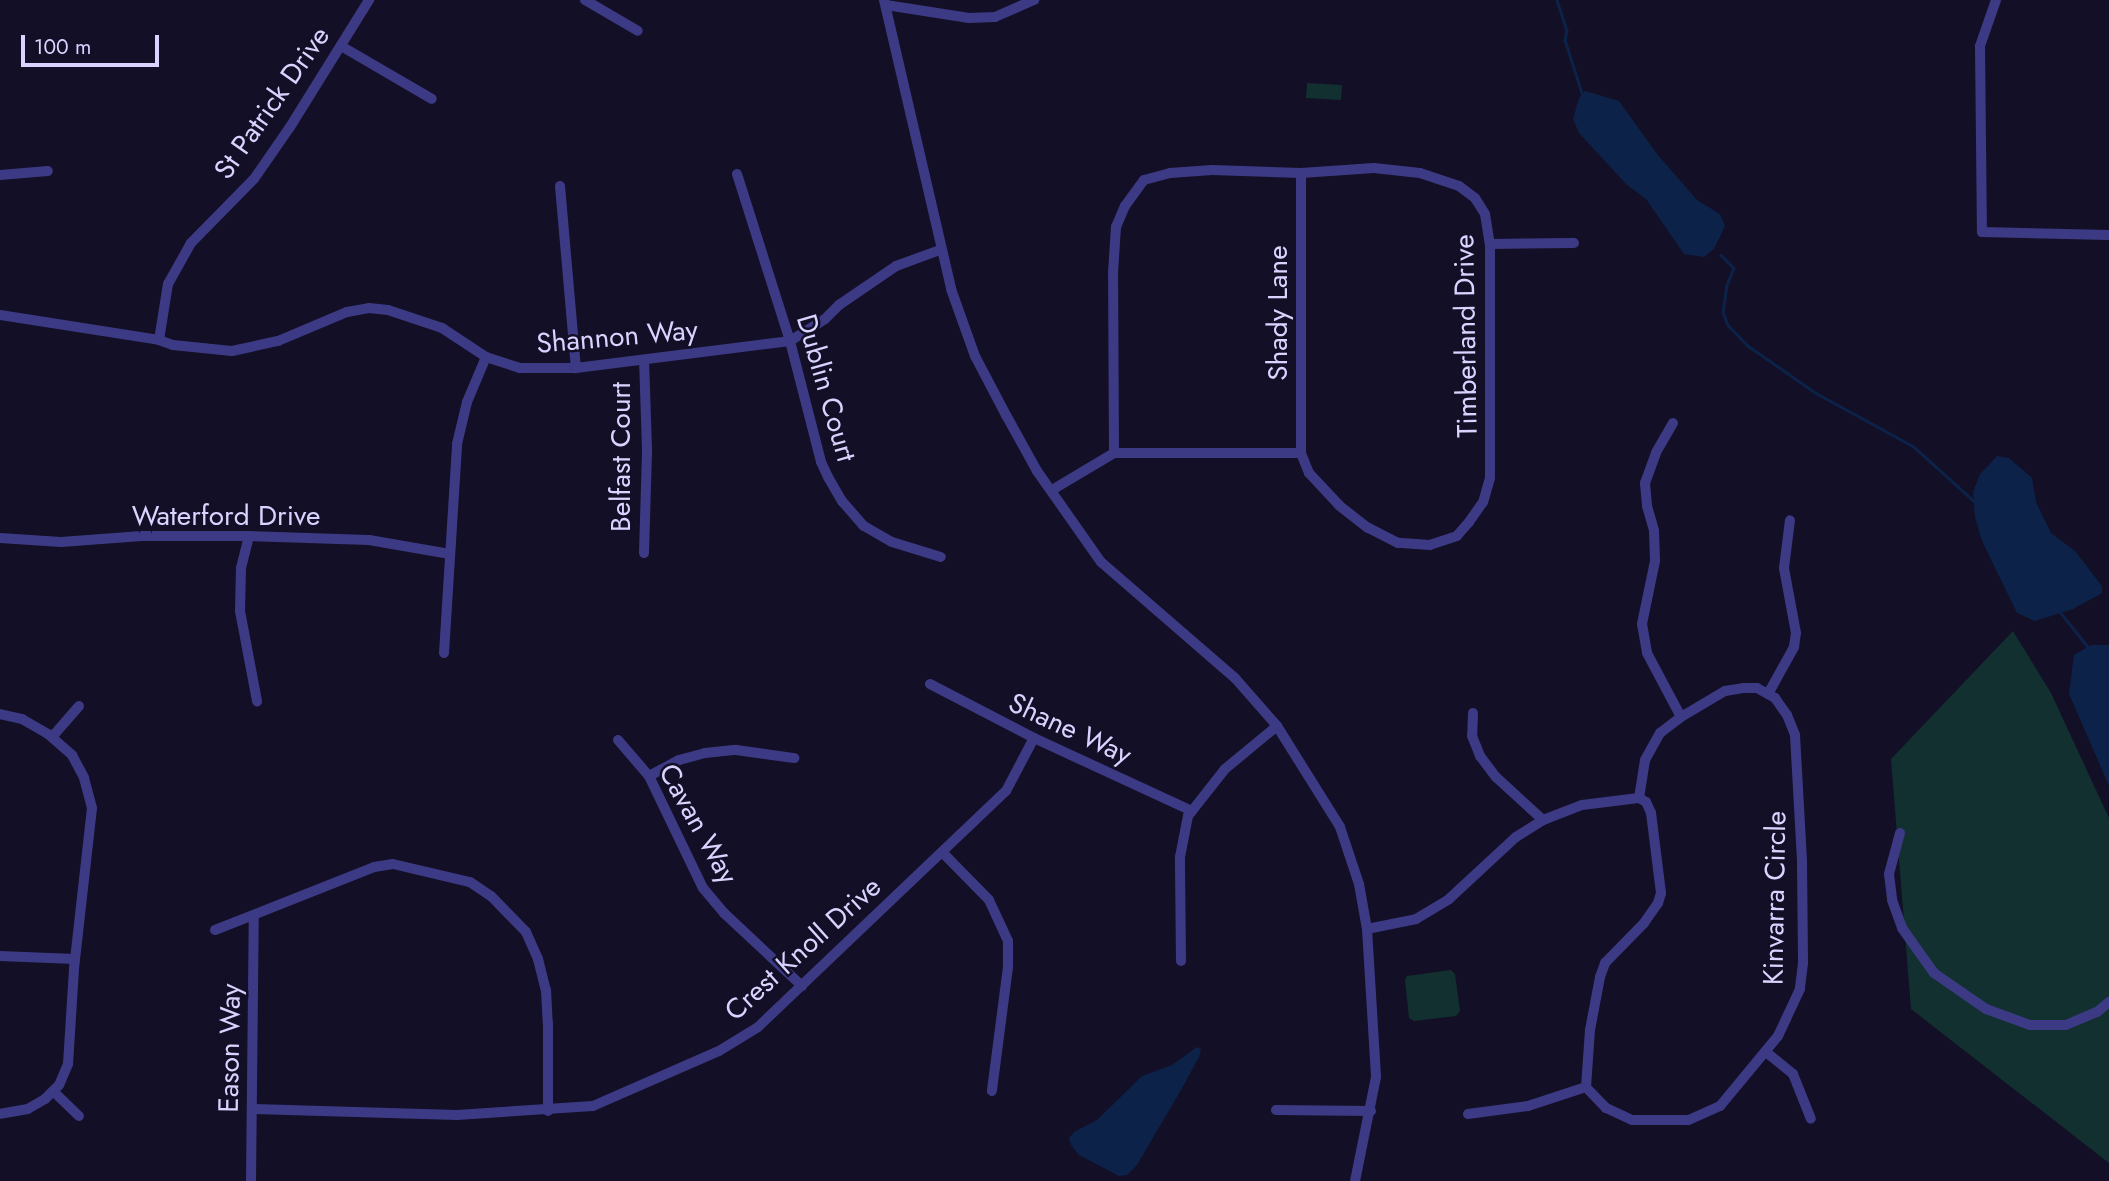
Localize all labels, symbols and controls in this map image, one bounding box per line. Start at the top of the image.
street label: St Patrick Drive [207,20,337,186]
scale bar [24,21,163,65]
text: 100 m [34,32,91,62]
street label: Timberland Drive [1447,234,1485,438]
street label: Shady Lane [1261,245,1295,381]
street label: Dublin Court [789,310,863,466]
street label: Shannon Way [535,313,699,361]
street label: Belfast Court [604,382,638,532]
street label: Waterford Drive [132,499,320,533]
street label: Shane Way [1003,686,1137,772]
street label: Cavan Way [651,758,745,890]
street label: Kinvarra Circle [1757,811,1793,985]
street label: Crest Knoll Drive [718,870,888,1028]
street label: Eason Way [212,983,248,1113]

